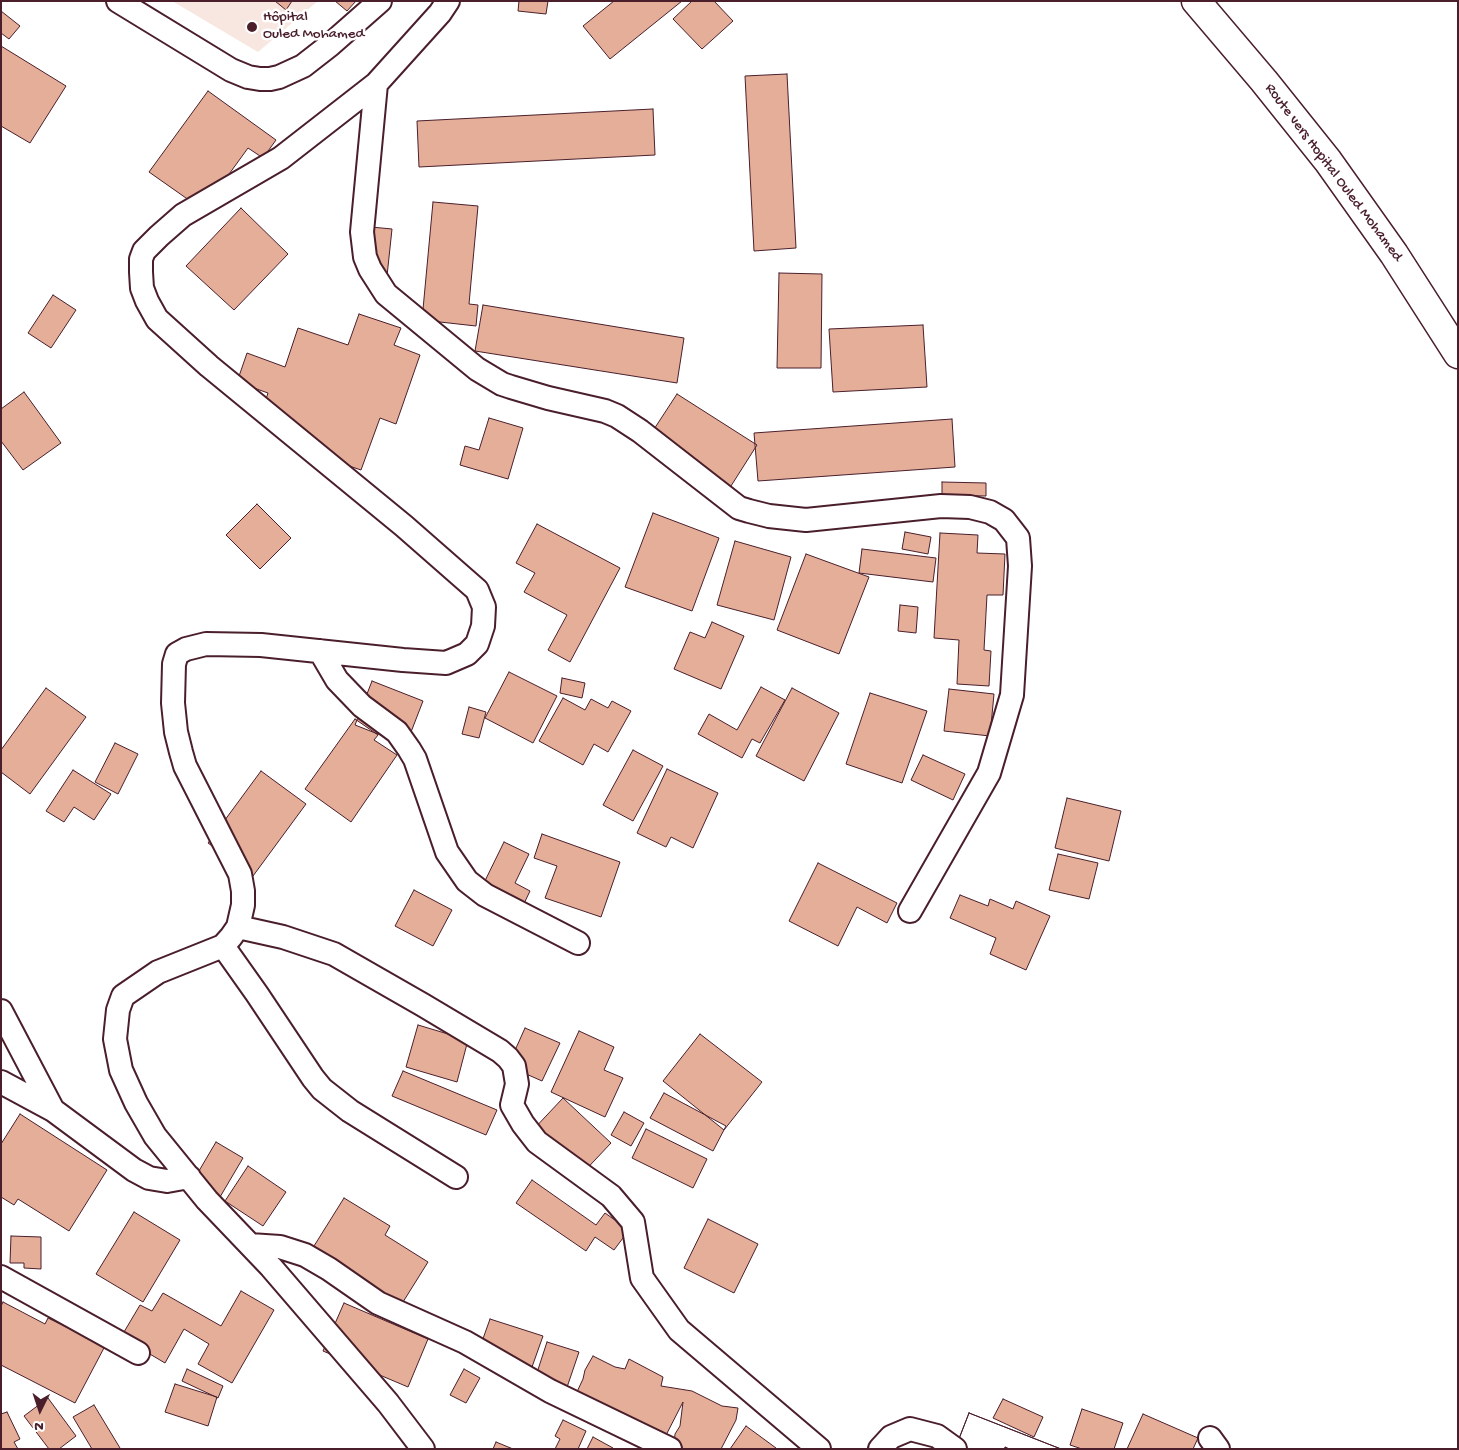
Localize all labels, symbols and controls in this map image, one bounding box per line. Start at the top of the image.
place label: Hôpital Ouled Mohamed [263,9,364,44]
marker: Hôpital Ouled Mohamed [245,20,259,34]
street label: Route vers Hopital Ouled Mohamed [1260,80,1406,266]
north arrow [15,1385,65,1435]
text: N [34,1417,44,1434]

